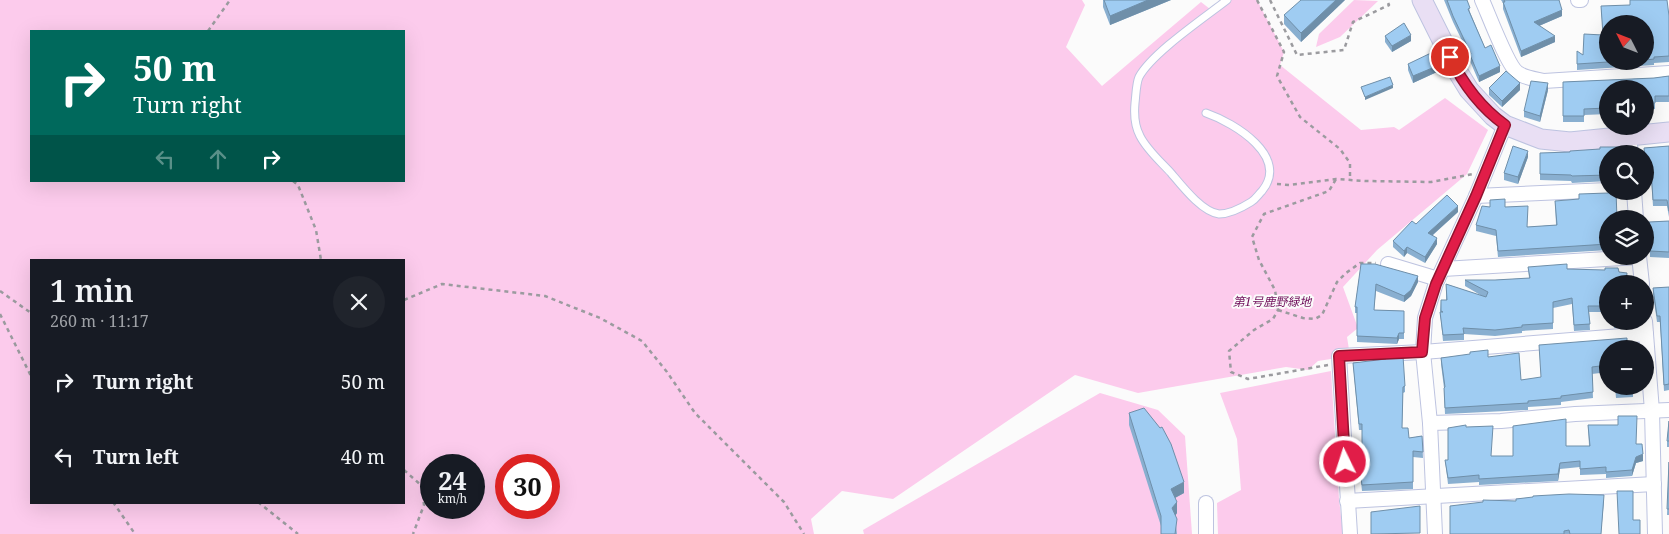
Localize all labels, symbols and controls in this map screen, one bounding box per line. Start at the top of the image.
north arrow [1599,15,1654,70]
map controls [1599,15,1654,395]
pin [1429,36,1471,78]
icon: arrive [1436,43,1464,71]
text: 50 m [133,44,216,91]
icon: right [50,50,115,115]
button: sound [1599,80,1654,135]
text: Turn right [133,89,242,119]
icon: left [151,145,179,173]
icon: ahead [204,145,232,173]
icon: right [257,145,285,173]
button: search [1599,145,1654,200]
button: layers [1599,210,1654,265]
text: 1 min [50,270,134,311]
button: + [1599,275,1654,330]
button: close [333,276,385,328]
park label: 第1号鹿野緑地 [1233,293,1313,310]
text: 260 m · 11:17 [50,310,149,332]
button: − [1599,340,1654,395]
icon: right [50,368,78,396]
text: Turn right [93,369,193,395]
text: 50 m [341,369,385,395]
position arrow [1318,435,1370,487]
icon: left [50,443,78,471]
text: Turn left [93,444,179,470]
text: 40 m [341,444,385,470]
speed limit sign: 30 [495,454,560,519]
text: 24 [438,463,467,497]
text: km/h [438,490,467,507]

